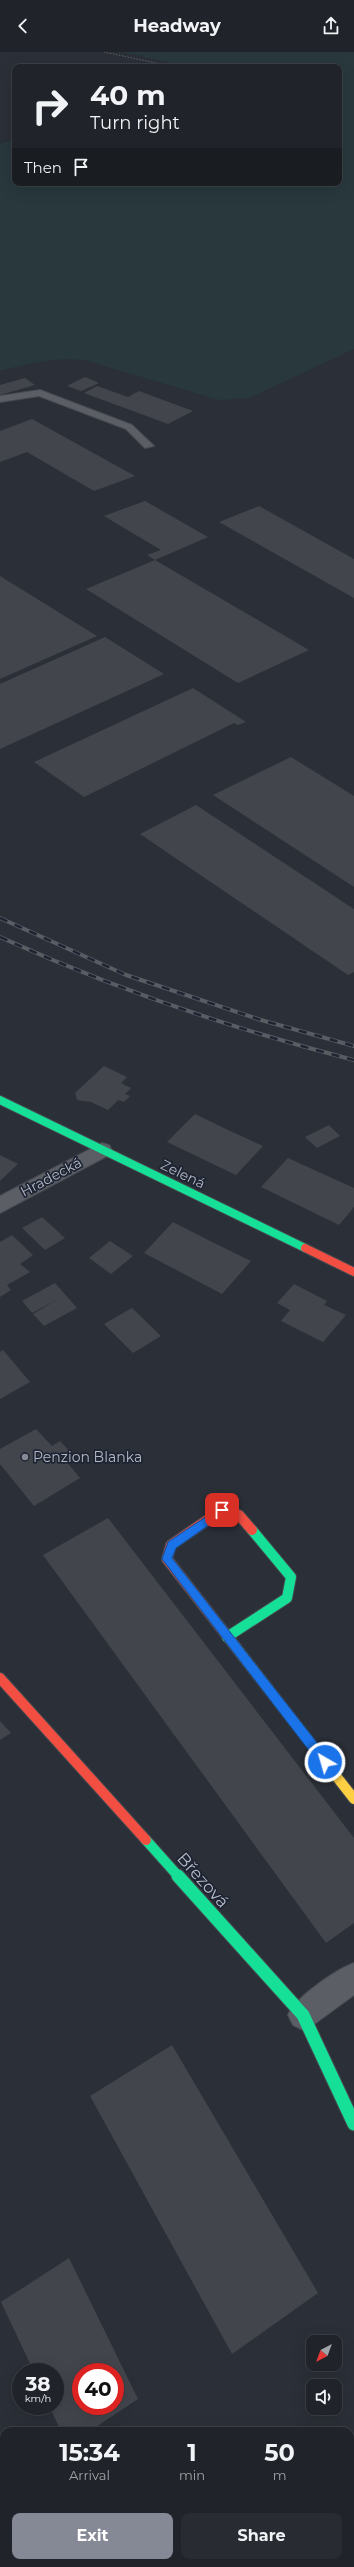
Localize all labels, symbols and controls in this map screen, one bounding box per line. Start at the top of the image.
icon: back [12,15,34,37]
text: Headway [133,15,221,37]
icon: share [320,15,342,37]
text: 40 m [90,78,166,112]
icon: right [24,80,76,132]
text: Turn right [90,112,180,134]
icon: arrive [70,156,92,178]
text: Then [24,158,62,177]
street label: Hradecká [17,1153,85,1201]
street label: Zelená [158,1156,208,1192]
place label: Penzion Blanka [33,1448,142,1466]
marker: Penzion Blanka [20,1452,30,1462]
pin [205,1493,239,1527]
icon: arrive [211,1499,233,1521]
position arrow [304,1741,346,1783]
street label: Březová [173,1848,233,1912]
north arrow [306,2335,342,2371]
map controls [306,2335,342,2415]
speed limit sign: 40 [72,2363,124,2415]
text: 38 [25,2372,51,2396]
button: sound [306,2379,342,2415]
text: km/h [25,2392,51,2405]
text: 15:34 [59,2438,120,2467]
text: 1 [187,2438,197,2467]
text: 50 [264,2438,295,2467]
text: Arrival [69,2467,110,2483]
text: min [179,2467,205,2483]
text: m [273,2467,286,2483]
button: Exit [12,2513,173,2559]
button: Share [181,2513,342,2559]

